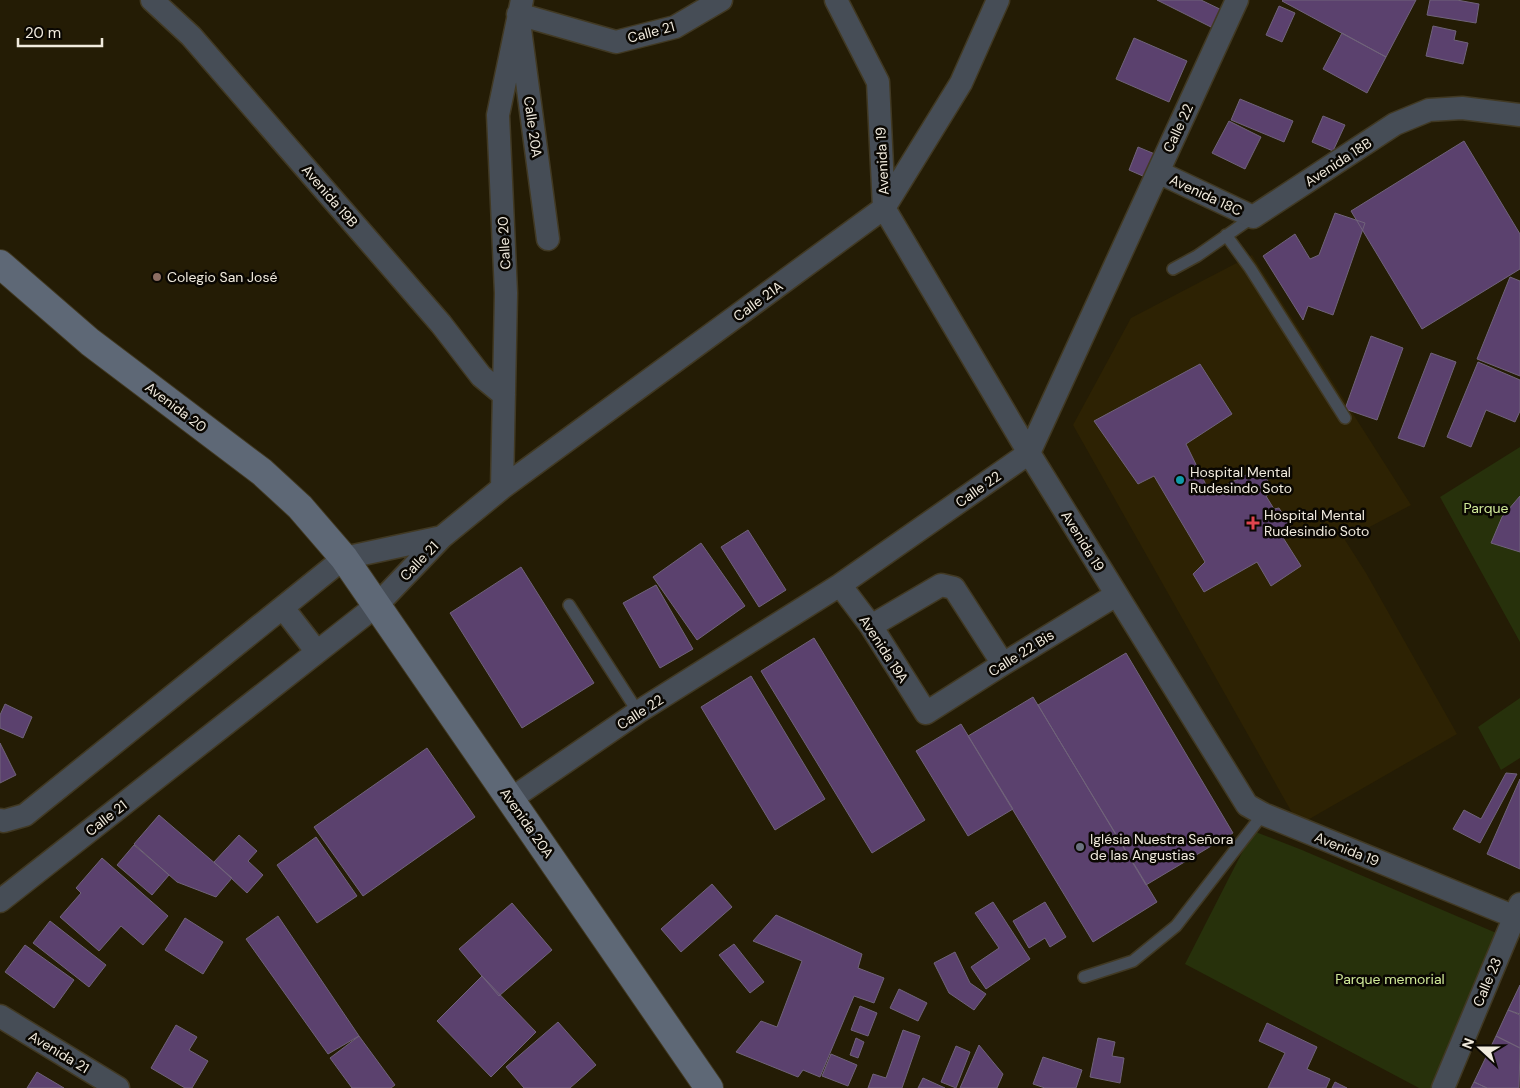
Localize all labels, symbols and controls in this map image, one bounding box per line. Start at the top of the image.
scale bar [18,15,101,47]
street label: Calle 21 [625,17,677,47]
text: 20 m [25,23,61,43]
street label: Calle 20A [520,95,546,159]
street label: Calle 22 [1159,101,1197,155]
street label: Avenida 19 [871,126,893,196]
street label: Avenida 18B [1301,134,1375,190]
street label: Avenida 19B [298,161,362,231]
street label: Avenida 18C [1167,170,1245,220]
street label: Calle 20 [494,216,514,270]
place label: Colegio San José [167,268,277,286]
marker: Colegio San José [151,271,163,283]
street label: Calle 21A [730,277,786,325]
street label: Avenida 20 [142,378,210,436]
place label: Hospital Mental Rudesindo Soto [1190,463,1292,497]
street label: Calle 22 [952,467,1004,511]
marker: Hospital Mental Rudesindo Soto [1174,474,1186,486]
park label: Parque [1463,499,1509,517]
place label: Hospital Mental Rudesindio Soto [1264,506,1369,540]
street label: Avenida 19 [1057,507,1109,575]
marker: Hospital Mental Rudesindio Soto [1246,516,1260,530]
street label: Calle 21 [396,537,442,585]
street label: Avenida 19A [856,612,912,686]
street label: Calle 22 Bis [985,626,1057,680]
street label: Calle 22 [613,690,667,734]
street label: Avenida 20A [496,785,558,861]
street label: Calle 21 [82,796,130,840]
street label: Avenida 19 [1312,828,1382,870]
place label: Iglésia Nuestra Señora de las Angustias [1090,830,1233,864]
marker: Iglésia Nuestra Señora de las Angustias [1074,841,1086,853]
street label: Calle 23 [1469,955,1505,1009]
park label: Parque memorial [1335,970,1445,988]
north arrow [1455,1023,1505,1073]
street label: Avenida 21 [25,1027,93,1077]
text: N [1458,1035,1478,1051]

